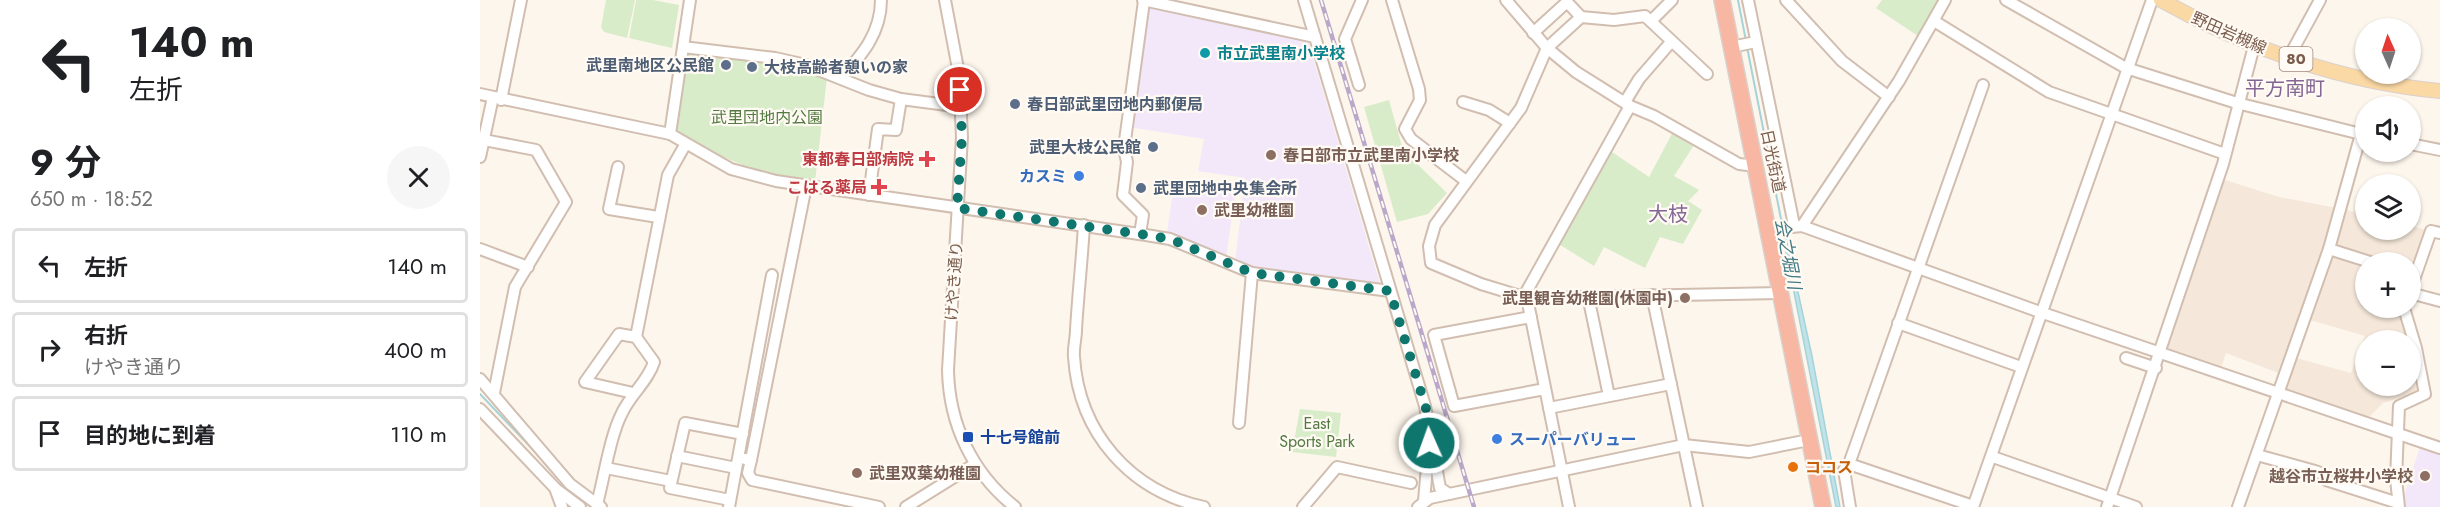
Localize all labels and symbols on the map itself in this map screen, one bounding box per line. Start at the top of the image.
street label: 野田岩槻線 [2188,6,2270,60]
north arrow [2355,18,2421,84]
place label: 市立武里南小学校 [1217,42,1345,65]
marker: 市立武里南小学校 [1198,46,1212,60]
road number: 80 [2280,47,2312,71]
place label: 武里南地区公民館 [586,54,714,77]
place label: 大枝高齢者憩いの家 [764,56,908,79]
marker: 武里南地区公民館 [719,58,733,72]
marker: 大枝高齢者憩いの家 [745,60,759,74]
pin [934,64,985,115]
district label: 平方南町 [2245,74,2325,103]
place label: 春日部武里団地内郵便局 [1027,93,1203,116]
marker: 春日部武里団地内郵便局 [1008,97,1022,111]
park label: 武里団地内公園 [711,106,823,129]
street label: 日光街道 [1755,127,1791,195]
place label: 武里大枝公民館 [1029,136,1141,159]
marker: 武里大枝公民館 [1146,140,1160,154]
place label: 春日部市立武里南小学校 [1283,144,1459,167]
place label: 東都春日部病院 [802,148,914,171]
marker: 春日部市立武里南小学校 [1264,148,1278,162]
marker: 東都春日部病院 [918,150,936,168]
place label: カスミ [1019,165,1067,188]
marker: カスミ [1072,169,1086,183]
place label: こはる薬局 [787,176,867,199]
place label: 武里団地中央集会所 [1153,177,1297,200]
marker: こはる薬局 [872,180,886,194]
marker: 武里団地中央集会所 [1134,181,1148,195]
place label: 武里幼稚園 [1214,199,1294,222]
district label: 大枝 [1648,200,1688,229]
marker: 武里幼稚園 [1195,203,1209,217]
water label: 会之堀川 [1768,216,1808,294]
street label: けやき通り [940,240,968,322]
place label: 武里観音幼稚園(休園中) [1502,287,1673,310]
marker: 武里観音幼稚園(休園中) [1678,291,1692,305]
position arrow [1397,411,1461,475]
park label: East Sports Park [1279,412,1356,453]
place label: 十七号館前 [980,426,1060,449]
place label: スーパーバリュー [1509,428,1637,451]
marker: 十七号館前 [961,430,975,444]
marker: スーパーバリュー [1490,432,1504,446]
place label: ココス [1805,456,1853,479]
marker: ココス [1786,460,1800,474]
place label: 武里双葉幼稚園 [869,462,981,485]
place label: 越谷市立桜井小学校 [2269,465,2413,488]
marker: 武里双葉幼稚園 [850,466,864,480]
marker: 越谷市立桜井小学校 [2418,469,2432,483]

